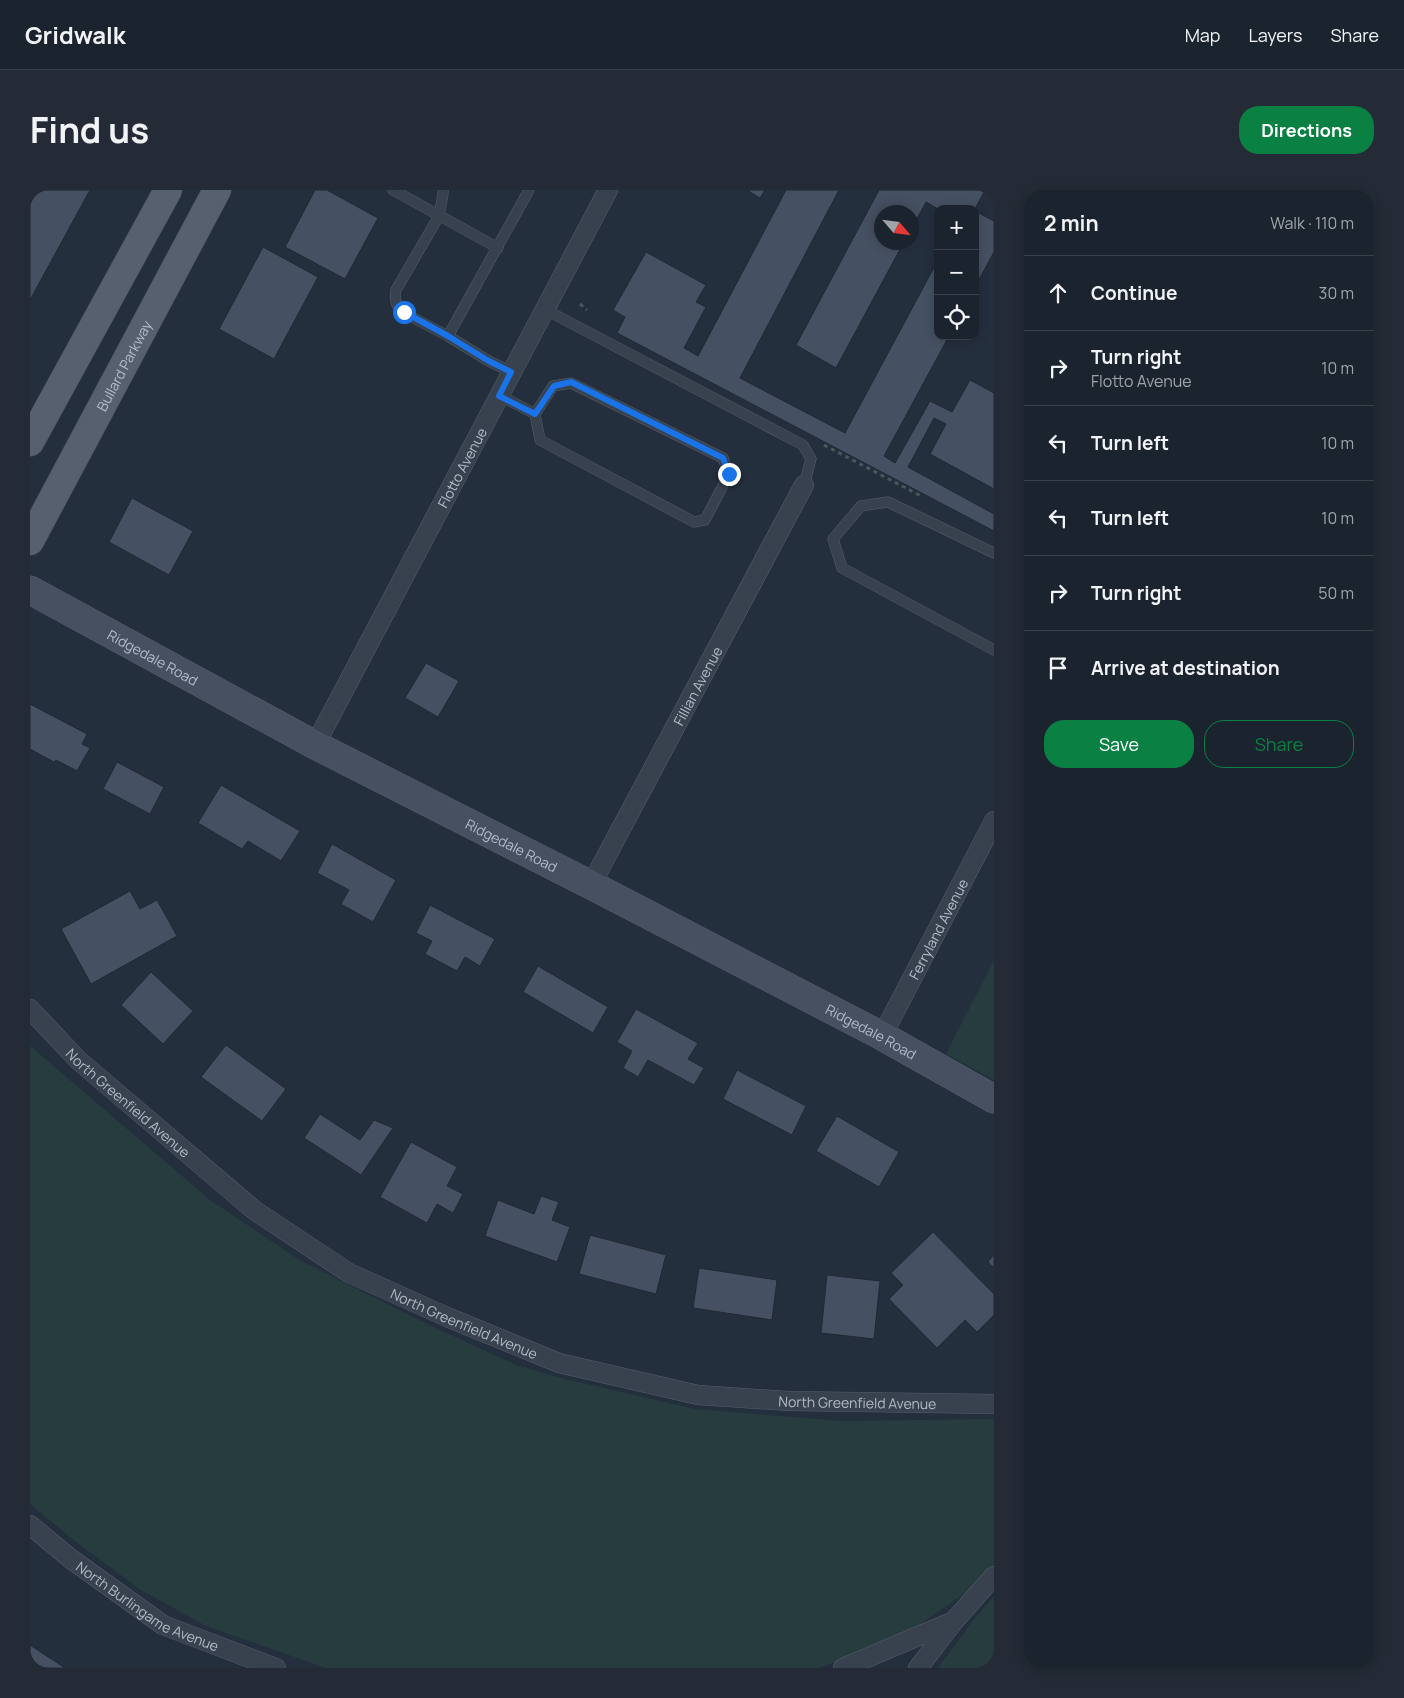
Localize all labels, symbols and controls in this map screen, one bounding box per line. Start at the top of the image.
text: Gridwalk [25,18,126,51]
text: Map [1185,23,1220,47]
text: Layers [1248,23,1302,47]
text: Share [1330,23,1379,47]
text: Find us [30,106,149,154]
button: Directions [1239,106,1374,154]
north arrow [874,205,919,250]
map controls [934,205,979,340]
button: + [934,205,979,250]
text: 2 min [1044,209,1099,237]
text: Walk · 110 m [1270,212,1354,234]
button: − [934,250,979,295]
icon: ahead [1044,279,1072,307]
text: Continue [1091,280,1177,306]
text: 30 m [1319,282,1354,304]
button: locate [934,295,979,340]
route start [393,301,416,324]
street label: Bullard Parkway [92,316,156,414]
text: Turn right [1091,344,1181,370]
icon: right [1044,354,1072,382]
text: 10 m [1321,357,1354,379]
text: Flotto Avenue [1091,370,1192,392]
street label: Flotto Avenue [433,424,491,511]
icon: left [1044,429,1072,457]
text: Turn left [1091,430,1169,456]
text: 10 m [1321,432,1354,454]
route end [718,463,741,486]
icon: left [1044,504,1072,532]
text: Turn left [1091,505,1169,531]
text: 10 m [1321,507,1354,529]
icon: right [1044,579,1072,607]
text: Turn right [1091,580,1181,606]
text: 50 m [1318,582,1354,604]
street label: Ridgedale Road [104,625,202,689]
street label: Fillian Avenue [668,643,726,728]
icon: arrive [1044,654,1072,682]
text: Arrive at destination [1091,655,1280,681]
button: Save [1044,720,1194,768]
button: Share [1204,720,1354,768]
street label: Ridgedale Road [463,814,561,876]
street label: Ferryland Avenue [904,875,972,982]
street label: Ridgedale Road [823,999,920,1063]
street label: North Greenfield Avenue [62,1044,194,1161]
street label: North Greenfield Avenue [388,1283,541,1363]
street label: North Greenfield Avenue [778,1391,937,1413]
street label: North Burlingame Avenue [73,1557,222,1655]

